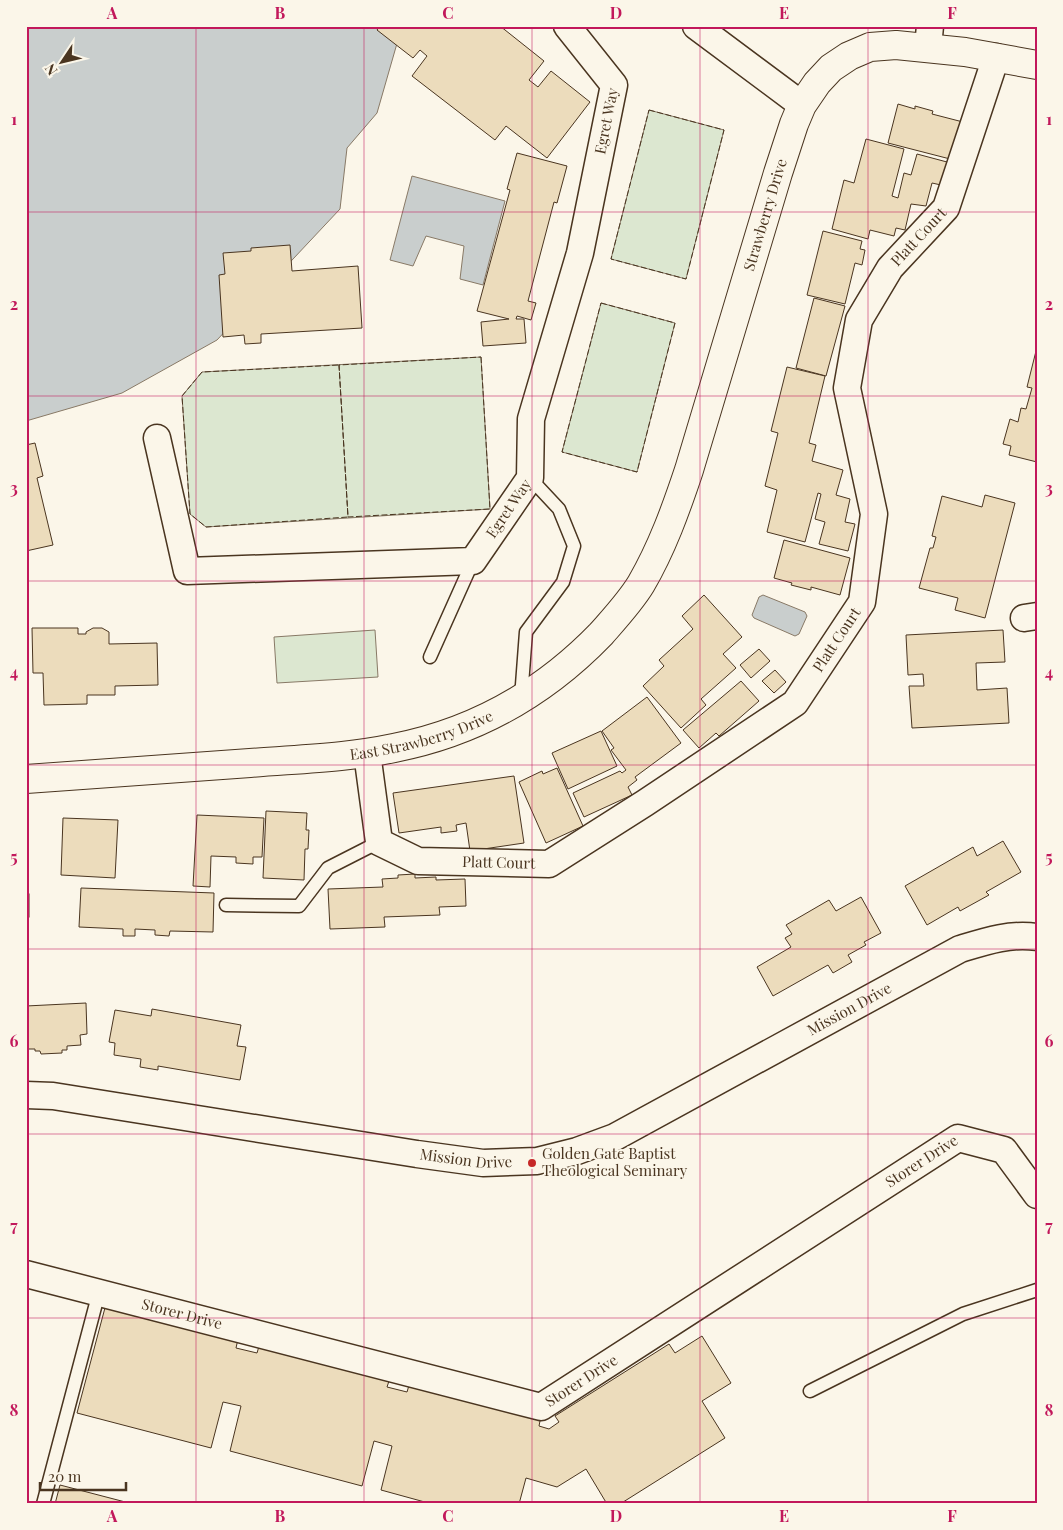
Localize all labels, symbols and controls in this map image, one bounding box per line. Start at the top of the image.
text: A [106,2,118,23]
text: B [275,2,286,23]
text: C [442,2,454,23]
text: D [610,2,622,23]
text: E [779,2,789,23]
text: F [947,2,957,23]
north arrow [38,38,88,88]
text: N [40,60,62,79]
street label: Egret Way [589,85,622,156]
text: 1 [11,108,17,129]
text: 1 [1046,108,1052,129]
street label: Strawberry Drive [738,156,791,273]
street label: Platt Court [886,202,951,270]
text: 2 [10,293,18,314]
text: 2 [1045,293,1053,314]
street label: Egret Way [481,474,536,541]
text: 3 [10,477,18,498]
text: 3 [1045,477,1053,498]
street label: Platt Court [807,603,865,675]
text: 4 [10,661,18,682]
text: 4 [1045,661,1053,682]
street label: East Strawberry Drive [349,705,496,764]
text: 5 [10,846,18,867]
text: 5 [1045,846,1053,867]
street label: Platt Court [462,851,536,873]
street label: Mission Drive [803,977,895,1039]
text: 6 [10,1030,19,1051]
text: 6 [1045,1030,1054,1051]
street label: Storer Drive [881,1130,961,1191]
street label: Mission Drive [419,1143,513,1172]
place label: Golden Gate Baptist Theological Seminary [542,1143,688,1180]
marker: Golden Gate Baptist Theological Seminary [526,1157,538,1169]
text: 7 [10,1215,18,1236]
text: 7 [1045,1215,1053,1236]
street label: Storer Drive [140,1293,225,1333]
street label: Storer Drive [541,1349,621,1411]
text: 8 [10,1399,19,1420]
text: 8 [1045,1399,1054,1420]
scale bar [40,1460,126,1492]
text: 20 m [48,1466,82,1486]
text: A [106,1505,118,1526]
text: B [275,1505,286,1526]
text: C [442,1505,454,1526]
text: D [610,1505,622,1526]
text: E [779,1505,789,1526]
text: F [947,1505,957,1526]

